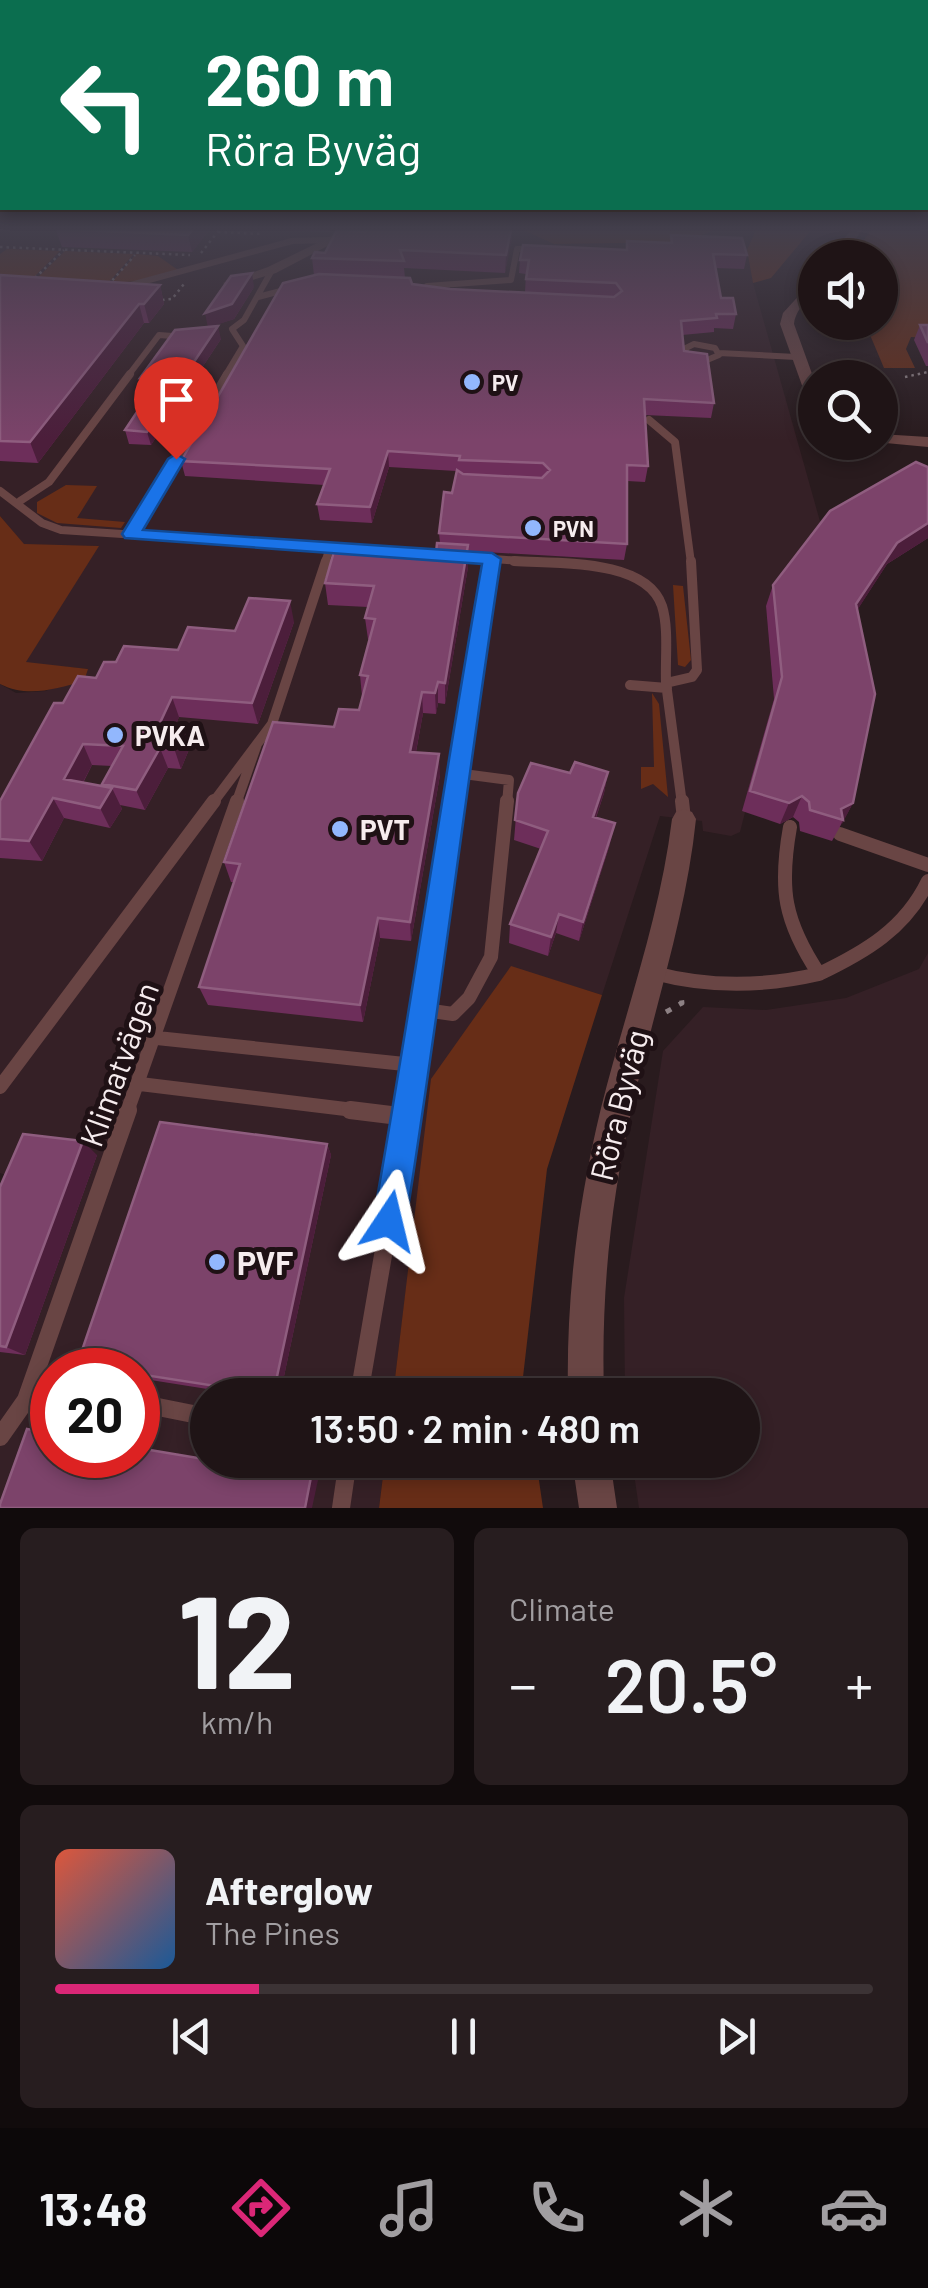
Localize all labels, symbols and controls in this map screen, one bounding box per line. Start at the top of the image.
text: 260 m [205,36,394,120]
icon: left [40,40,170,170]
text: Röra Byväg [205,121,421,175]
map controls [798,240,898,460]
button: sound [798,240,898,340]
pin [134,357,219,460]
button: search [798,360,898,460]
place label: PV [492,369,519,395]
marker: PV [461,371,483,393]
icon: arrive [149,372,204,427]
place label: PVN [553,515,594,541]
marker: PVN [522,517,544,539]
place label: PVKA [135,718,205,752]
marker: PVKA [104,724,126,746]
place label: PVT [360,812,410,846]
marker: PVT [329,818,351,840]
street label: Klimatvägen [71,977,165,1151]
street label: Röra Byväg [581,1026,655,1184]
position arrow [337,1169,441,1273]
place label: PVF [237,1243,293,1281]
marker: PVF [206,1251,228,1273]
speed limit sign: 20 [30,1348,160,1478]
text: 13:50 · 2 min · 480 m [310,1405,640,1451]
text: 12 [178,1559,296,1715]
text: Climate [509,1589,615,1627]
text: 20.5° [605,1638,777,1728]
text: − [509,1650,537,1716]
text: + [845,1650,873,1716]
text: km/h [201,1702,273,1740]
text: Afterglow [205,1867,373,1913]
text: The Pines [205,1913,340,1951]
icon: previous [164,2009,219,2064]
icon: pause [436,2009,491,2064]
icon: next [709,2009,764,2064]
icon: directions [226,2173,296,2243]
icon: music [374,2173,444,2243]
icon: phone [522,2173,592,2243]
icon: climate [671,2173,741,2243]
icon: car [819,2173,889,2243]
text: 13:48 [39,2181,147,2235]

